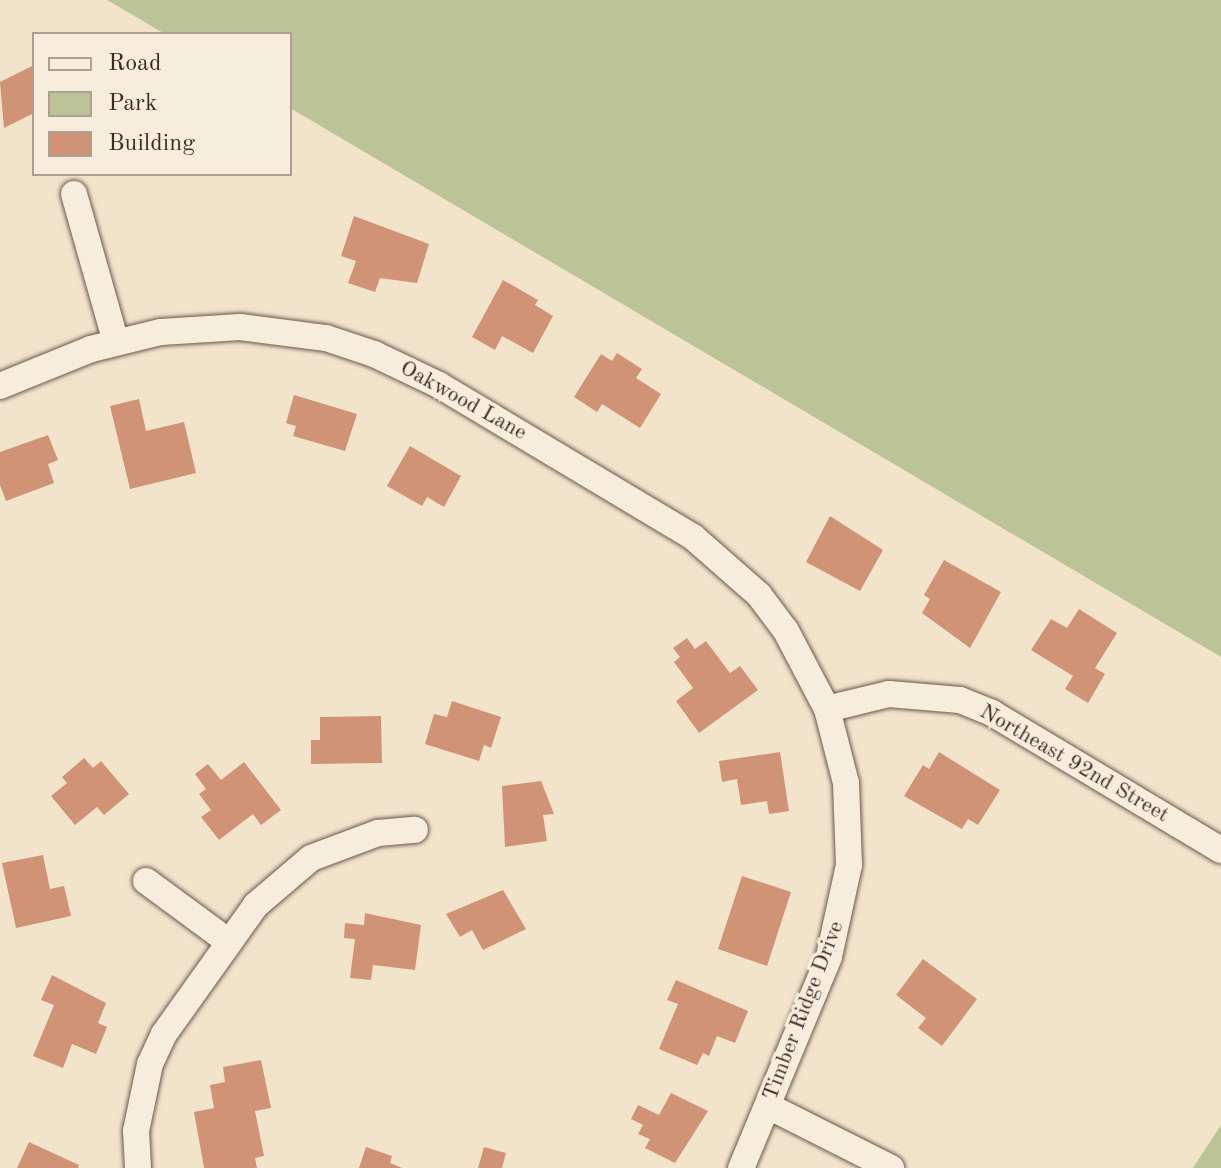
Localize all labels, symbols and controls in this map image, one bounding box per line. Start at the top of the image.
legend [32,32,292,176]
text: Road [108,52,161,76]
text: Park [108,92,157,116]
text: Building [108,132,195,156]
street label: Oakwood Lane [395,355,531,447]
street label: Northeast 92nd Street [975,699,1173,829]
street label: Timber Ridge Drive [758,918,850,1104]

